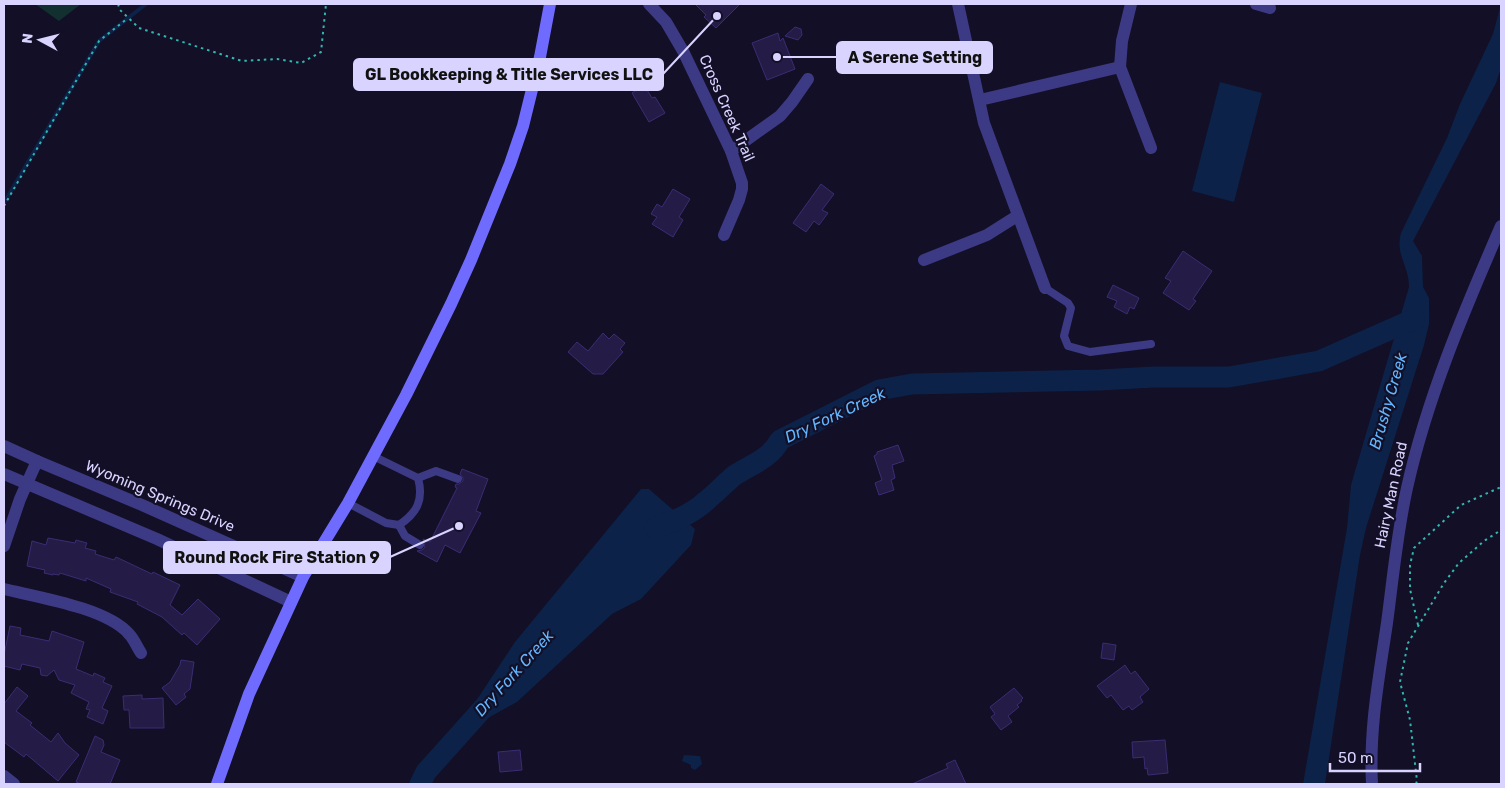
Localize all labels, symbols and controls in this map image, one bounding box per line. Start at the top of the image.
north arrow [15,15,65,65]
text: N [19,32,37,45]
callout: A Serene Setting [837,42,992,73]
text: A Serene Setting [848,48,982,67]
street label: Cross Creek Trail [695,52,759,164]
callout: GL Bookkeeping & Title Services LLC [354,59,663,90]
text: GL Bookkeeping & Title Services LLC [365,65,653,84]
water label: Brushy Creek [1365,350,1411,451]
water label: Dry Fork Creek [782,383,889,447]
street label: Hairy Man Road [1371,440,1411,550]
street label: Wyoming Springs Drive [83,456,237,536]
callout: Round Rock Fire Station 9 [164,542,390,573]
text: Round Rock Fire Station 9 [174,548,380,567]
water label: Dry Fork Creek [470,626,558,720]
scale bar [1330,740,1420,772]
text: 50 m [1338,749,1373,767]

